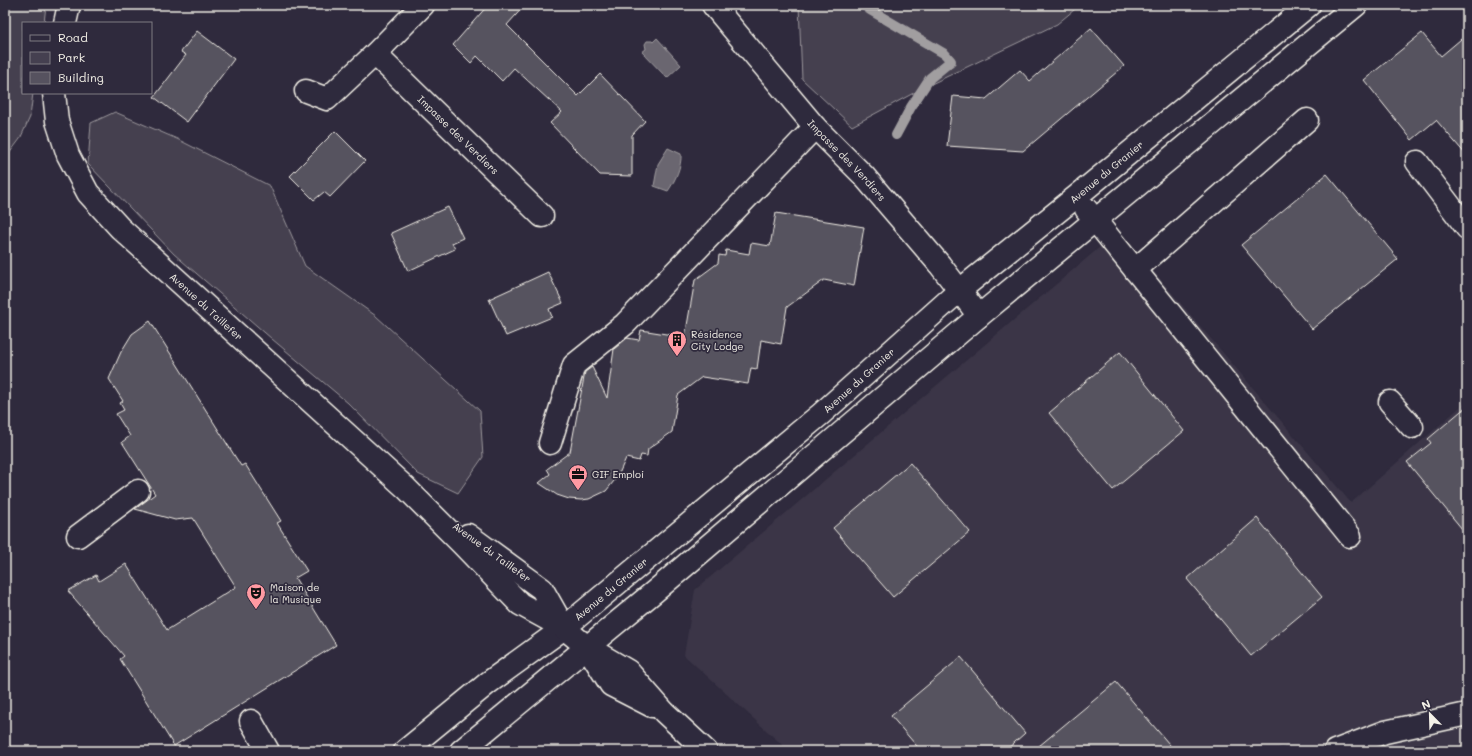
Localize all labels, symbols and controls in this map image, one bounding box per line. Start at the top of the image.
legend [22,22,152,94]
text: Road [58,29,88,45]
text: Park [58,49,85,65]
text: Building [58,69,104,85]
street label: Impasse des Verdiers [415,92,502,177]
street label: Impasse des Verdiers [805,116,889,204]
street label: Avenue du Granier [1067,137,1146,206]
street label: Avenue du Taillefer [167,270,246,343]
place label: Résidence City Lodge [691,327,744,353]
building icon: Résidence City Lodge [666,329,688,357]
street label: Avenue du Granier [820,345,897,416]
office icon: GIF Emploi [567,463,589,491]
place label: GIF Emploi [592,467,644,481]
street label: Avenue du Taillefer [450,519,534,585]
street label: Avenue du Granier [571,554,650,624]
place label: Maison de la Musique [270,580,321,606]
theatre icon: Maison de la Musique [245,582,267,610]
north arrow [1410,694,1450,734]
text: N [1419,696,1433,713]

